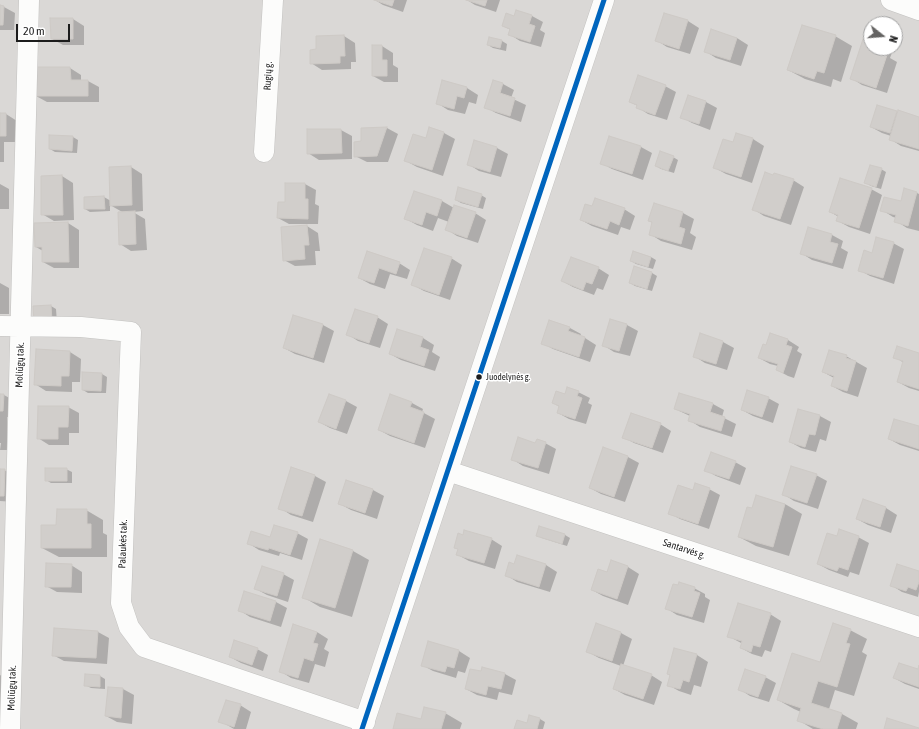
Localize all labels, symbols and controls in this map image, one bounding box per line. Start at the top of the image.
scale bar [18,16,72,42]
north arrow [863,16,903,56]
text: 20 m [23,24,45,38]
text: N [887,34,900,44]
street label: Rugių g. [261,61,275,91]
street label: Moliūgų tak. [13,342,27,388]
marker: Juodelynės g. [474,372,484,382]
place label: Juodelynės g. [486,372,530,382]
street label: Palaukės tak. [116,519,130,569]
street label: Santarvės g. [661,537,707,561]
street label: Moliūgų tak. [5,665,19,711]

